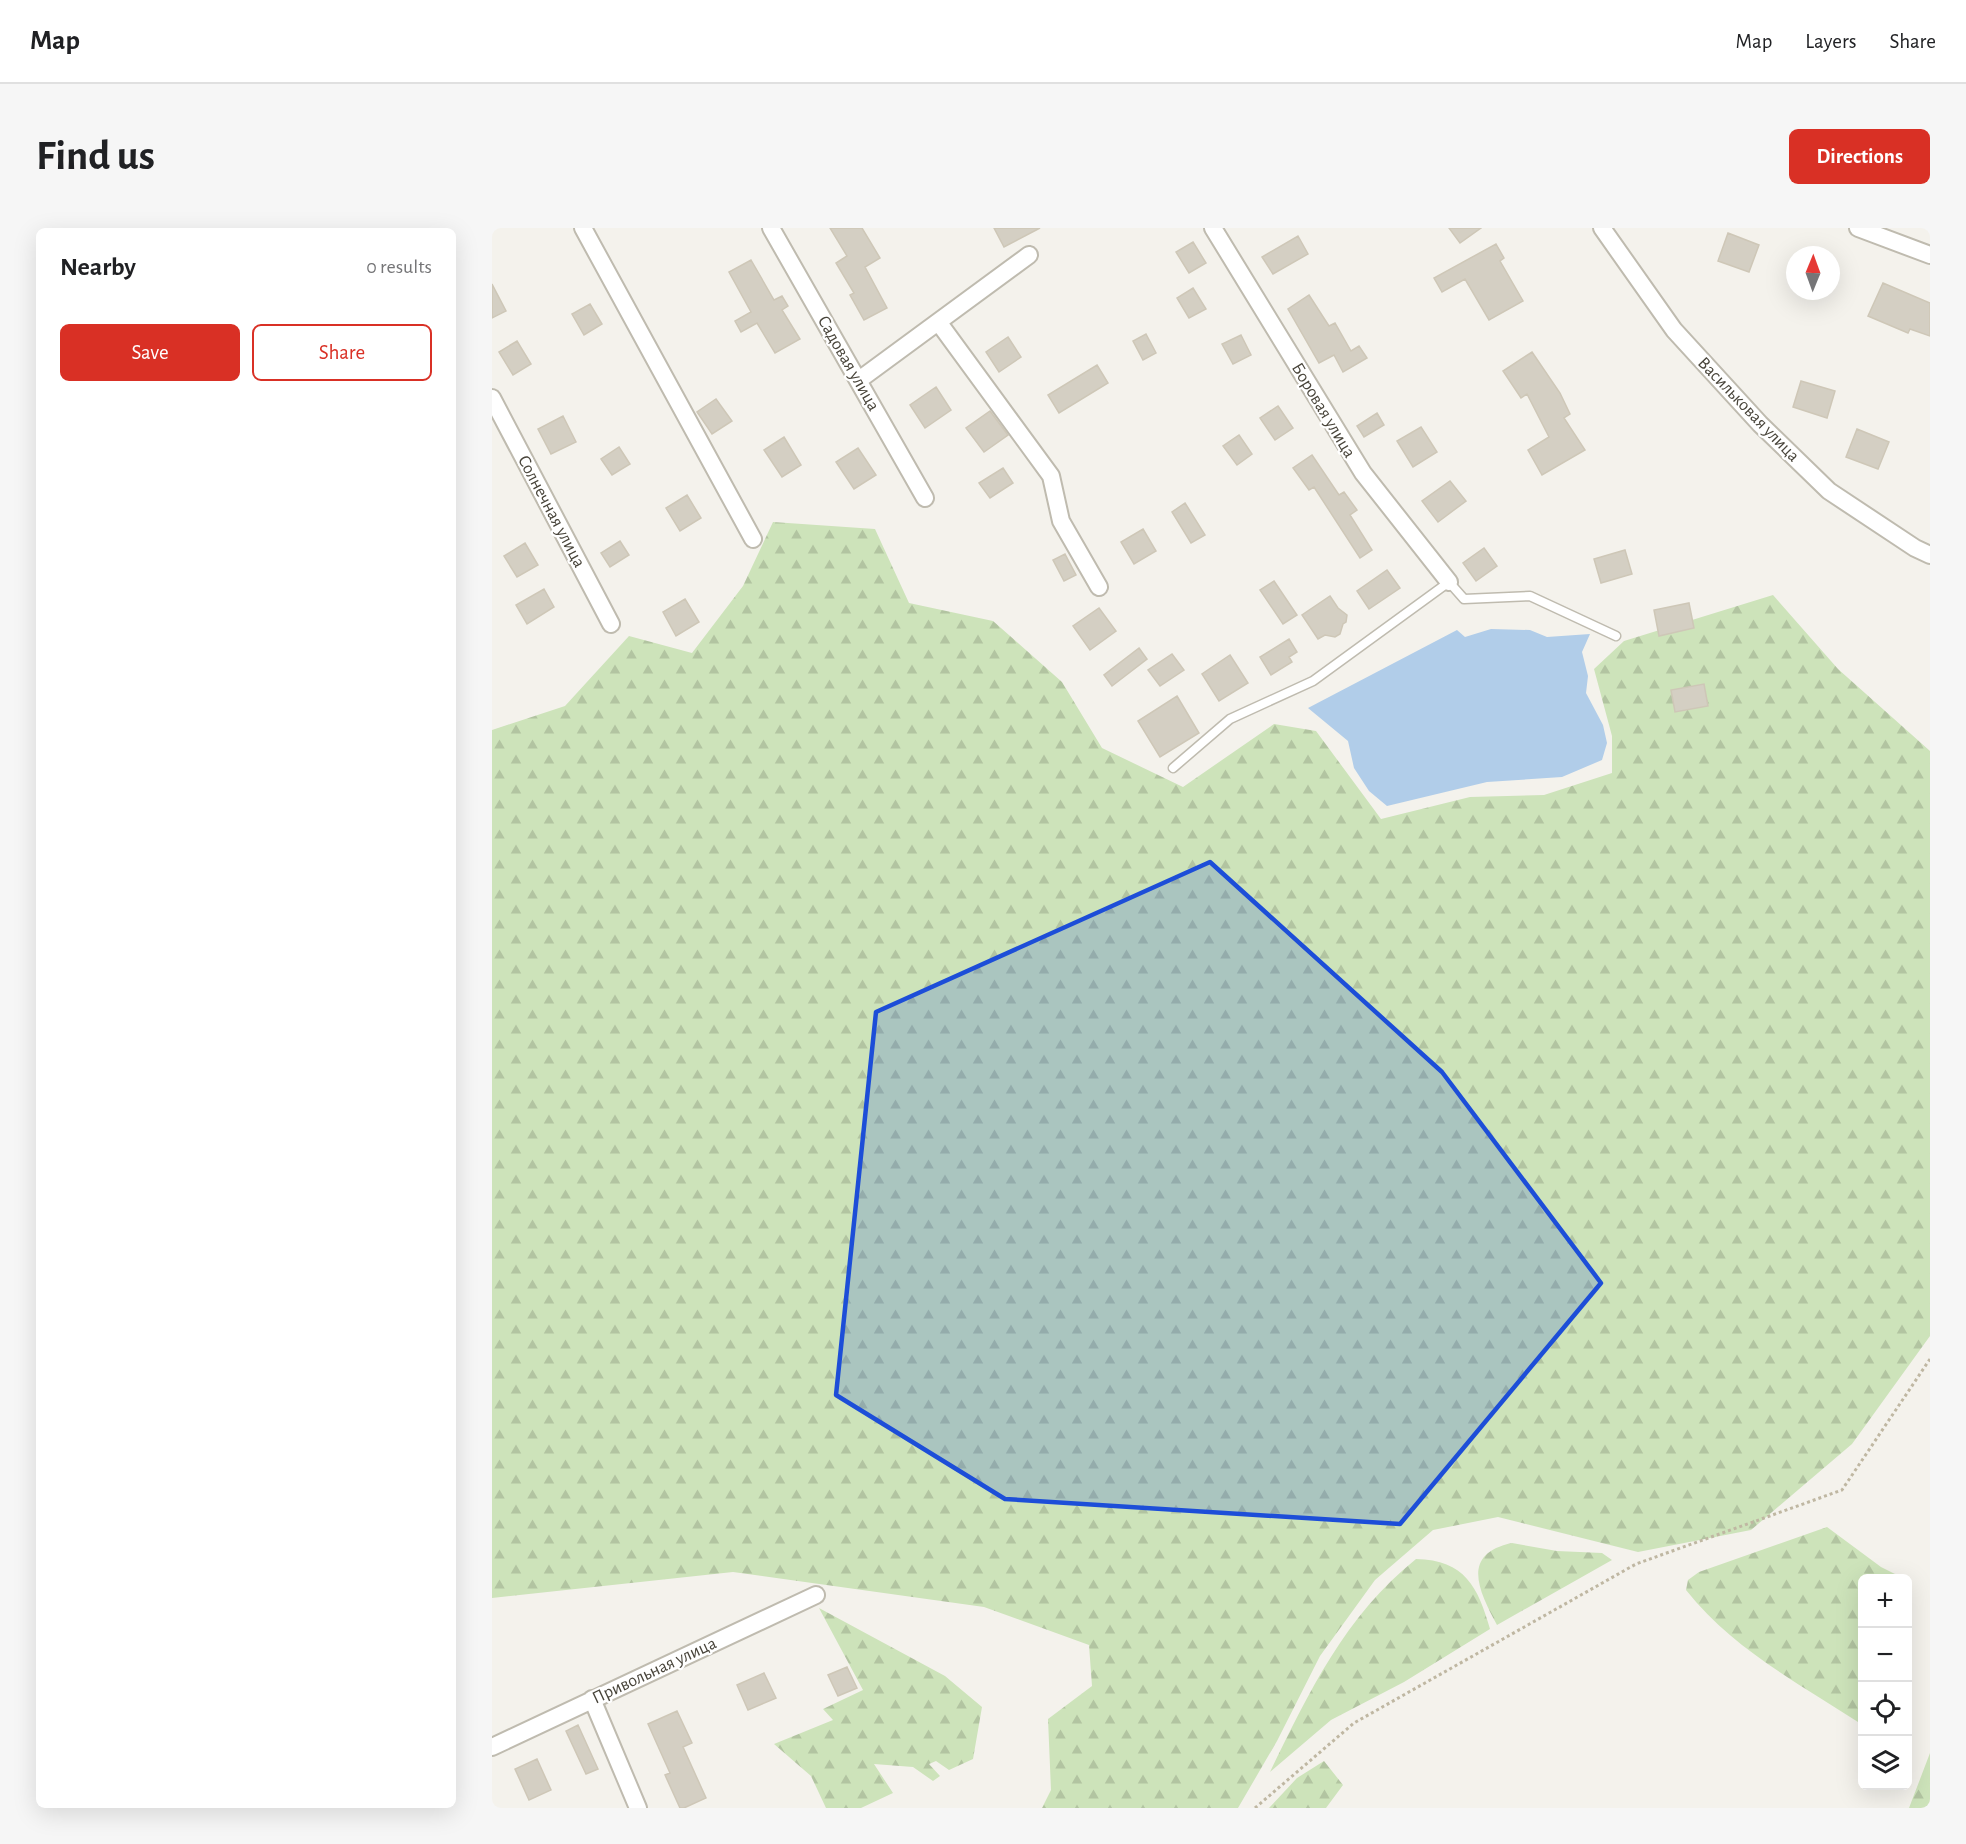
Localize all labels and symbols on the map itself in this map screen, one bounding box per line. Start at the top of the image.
north arrow [1786,246,1840,300]
street label: Садовая улица [814,313,883,414]
street label: Васильковая улица [1694,354,1803,466]
street label: Боровая улица [1288,360,1358,461]
street label: Солнечная улица [514,452,588,571]
street label: Привольная улица [590,1634,719,1708]

